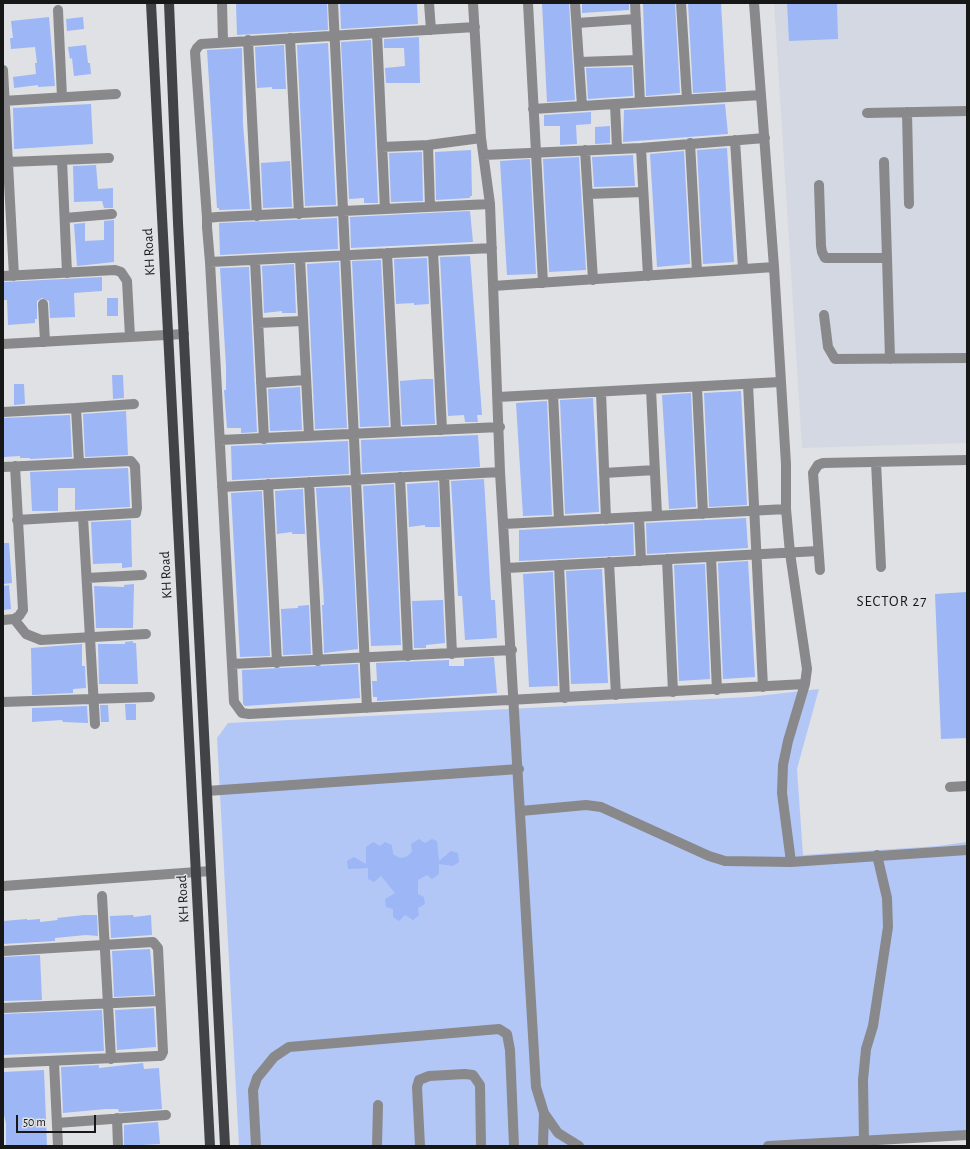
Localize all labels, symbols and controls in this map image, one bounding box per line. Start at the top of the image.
street label: KH Road [139,228,159,276]
street label: KH Road [156,551,176,599]
district label: SECTOR 27 [856,592,928,610]
street label: KH Road [173,875,193,923]
scale bar [18,1107,98,1133]
text: 50 m [23,1116,46,1128]

